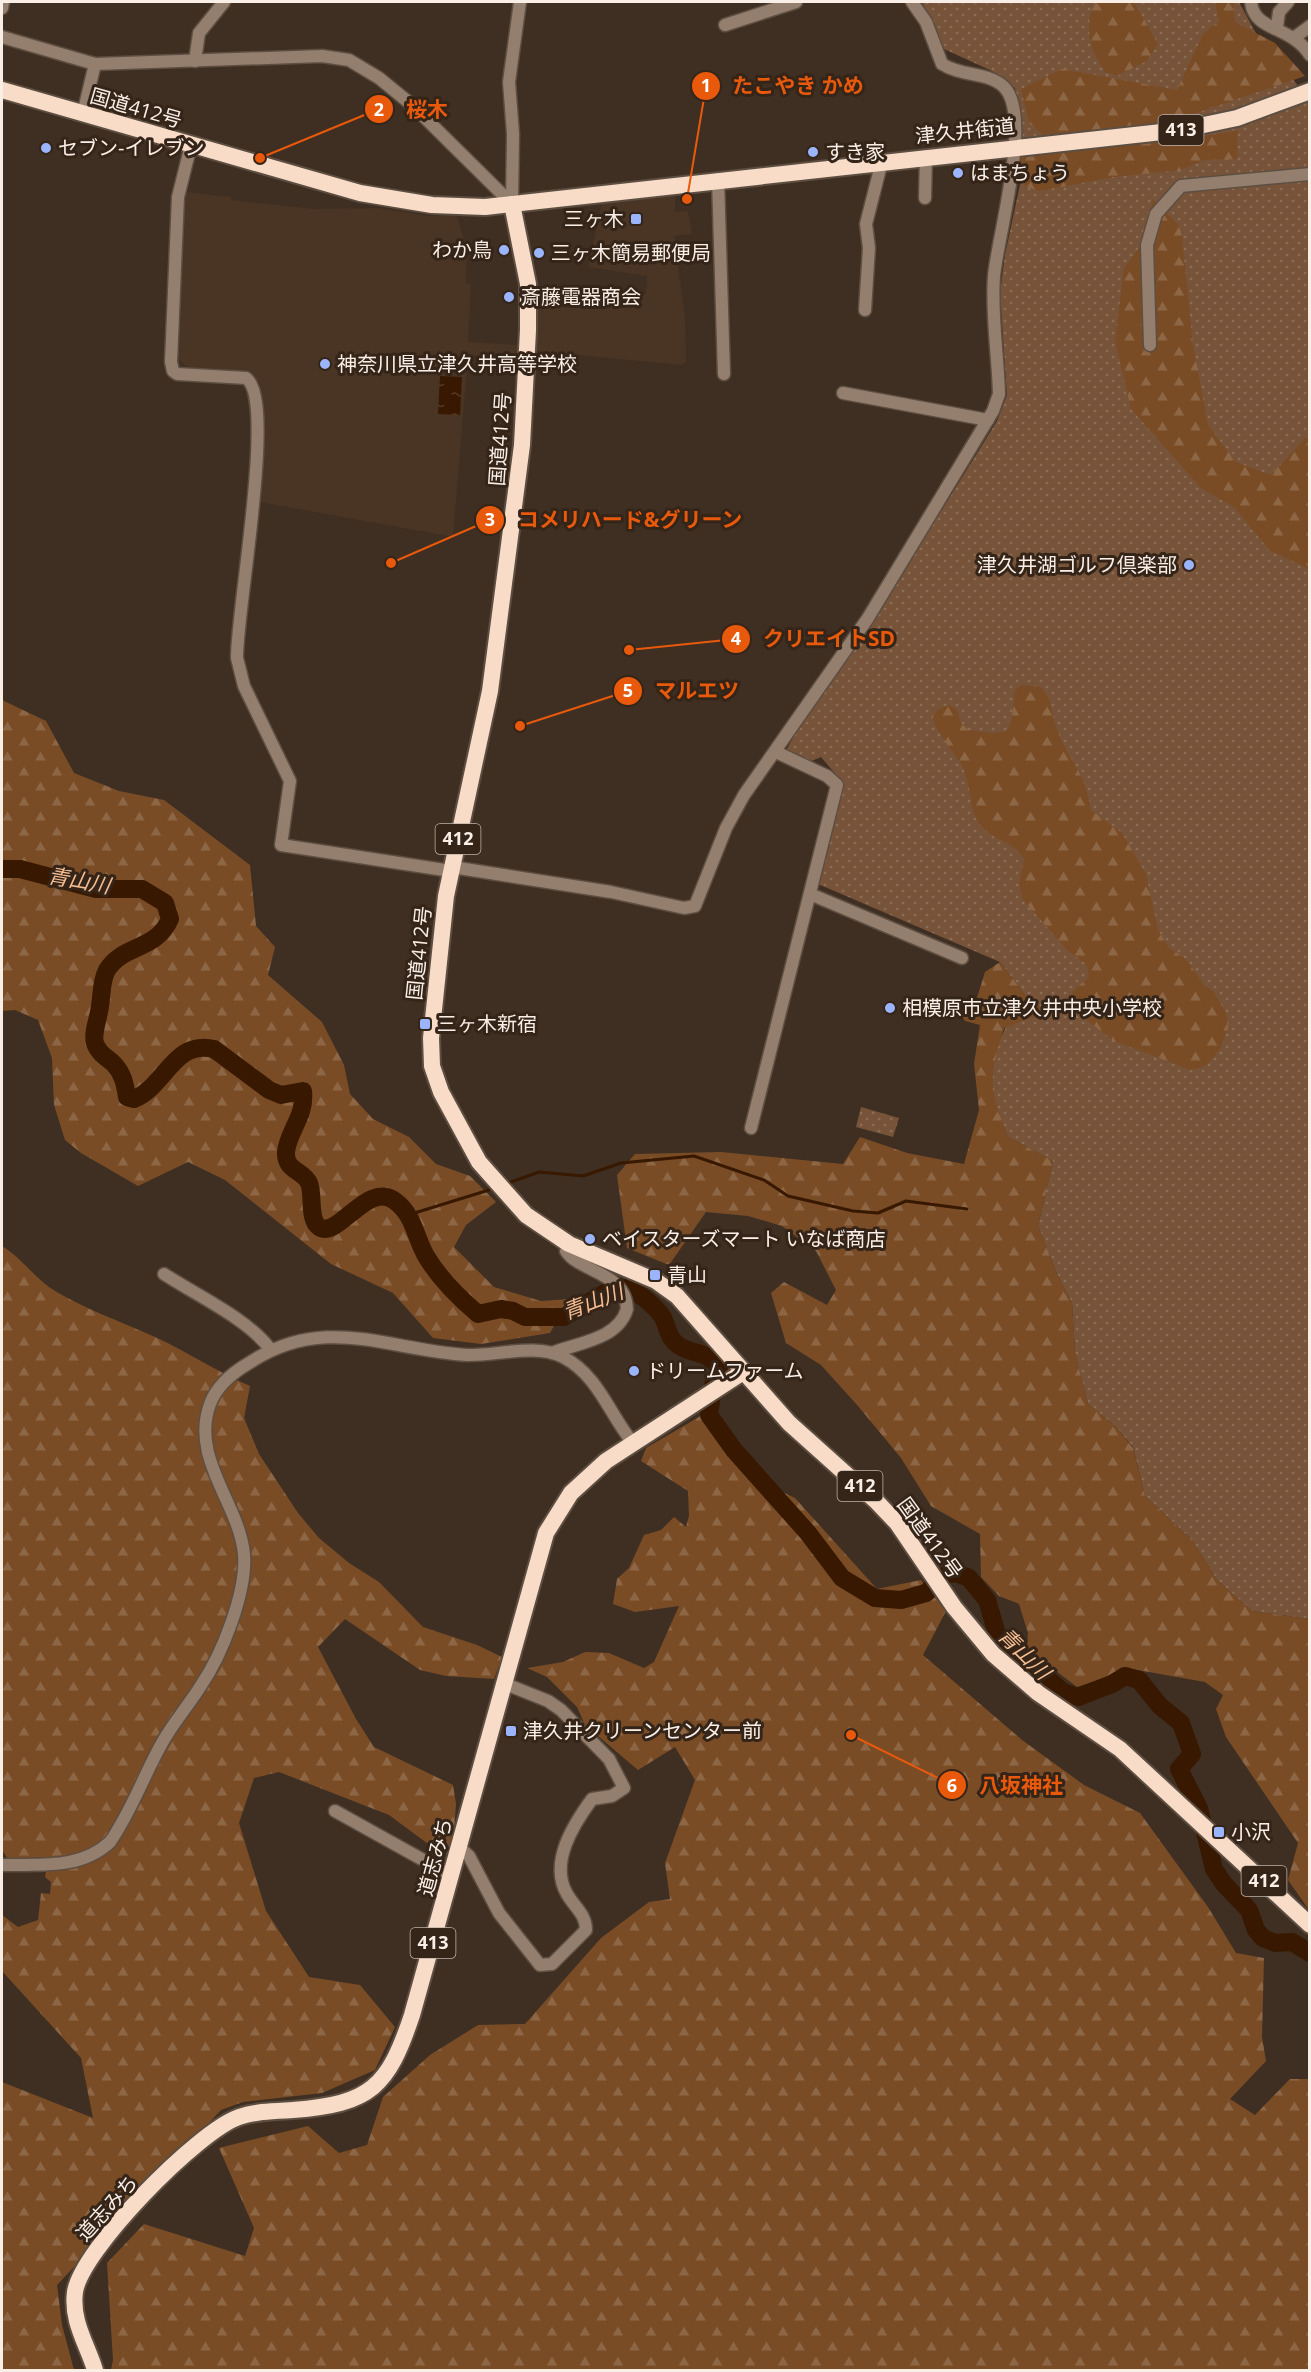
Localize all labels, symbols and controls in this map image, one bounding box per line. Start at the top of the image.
callout: たこやき かめ [691,66,876,105]
text: たこやき かめ [732,71,864,99]
text: 1 [701,73,711,97]
street label: 国道412号 [87,82,185,133]
callout: 桜木 [364,90,460,129]
text: 桜木 [406,95,448,123]
text: 2 [374,97,384,121]
street label: 津久井街道 [914,112,1016,149]
road number: 413 [1158,115,1204,145]
place label: セブン-イレブン [58,134,204,161]
place label: すき家 [825,138,885,165]
marker: セブン-イレブン [39,141,53,155]
marker: すき家 [806,145,820,159]
place label: はまちょう [970,159,1070,186]
marker: はまちょう [951,166,965,180]
place label: 三ヶ木 [564,205,624,232]
marker: 三ヶ木 [629,212,643,226]
place label: わか鳥 [432,236,492,263]
place label: 三ヶ木簡易郵便局 [551,239,711,266]
marker: わか鳥 [497,243,511,257]
marker: 三ヶ木簡易郵便局 [532,246,546,260]
place label: 斎藤電器商会 [521,283,641,310]
marker: 斎藤電器商会 [502,290,516,304]
place label: 神奈川県立津久井高等学校 [337,350,577,377]
marker: 神奈川県立津久井高等学校 [318,357,332,371]
street label: 国道412号 [483,391,516,487]
callout: コメリハード&グリーン [475,501,755,540]
text: コメリハード&グリーン [518,505,742,533]
text: 3 [485,507,495,531]
place label: 津久井湖ゴルフ倶楽部 [977,551,1177,578]
marker: 津久井湖ゴルフ倶楽部 [1182,558,1196,572]
callout: クリエイトSD [721,619,907,658]
text: クリエイトSD [763,624,895,652]
text: 4 [731,626,741,650]
callout: マルエツ [613,672,751,711]
text: マルエツ [655,676,739,704]
text: 5 [623,678,633,702]
road number: 412 [436,824,480,854]
water label: 青山川 [46,861,115,900]
street label: 国道412号 [400,905,437,1001]
place label: 相模原市立津久井中央小学校 [902,994,1162,1021]
marker: 相模原市立津久井中央小学校 [883,1001,897,1015]
place label: 三ヶ木新宿 [437,1010,537,1037]
marker: 三ヶ木新宿 [418,1017,432,1031]
place label: ベイスターズマート いなば商店 [602,1225,886,1252]
marker: ベイスターズマート いなば商店 [583,1232,597,1246]
place label: 青山 [667,1261,707,1288]
marker: 青山 [648,1268,662,1282]
water label: 青山川 [558,1276,629,1325]
place label: ドリームファーム [646,1357,804,1384]
marker: ドリームファーム [627,1364,641,1378]
road number: 412 [838,1471,882,1501]
street label: 国道412号 [892,1492,969,1584]
water label: 青山川 [993,1621,1058,1687]
place label: 津久井クリーンセンター前 [523,1717,762,1744]
marker: 津久井クリーンセンター前 [504,1724,518,1738]
callout: 八坂神社 [937,1766,1075,1805]
text: 八坂神社 [979,1771,1063,1799]
text: 6 [947,1773,957,1797]
street label: 道志みち [411,1815,458,1899]
place label: 小沢 [1231,1818,1271,1845]
marker: 小沢 [1212,1825,1226,1839]
road number: 412 [1242,1866,1286,1896]
road number: 413 [410,1928,456,1958]
street label: 道志みち [70,2169,143,2246]

